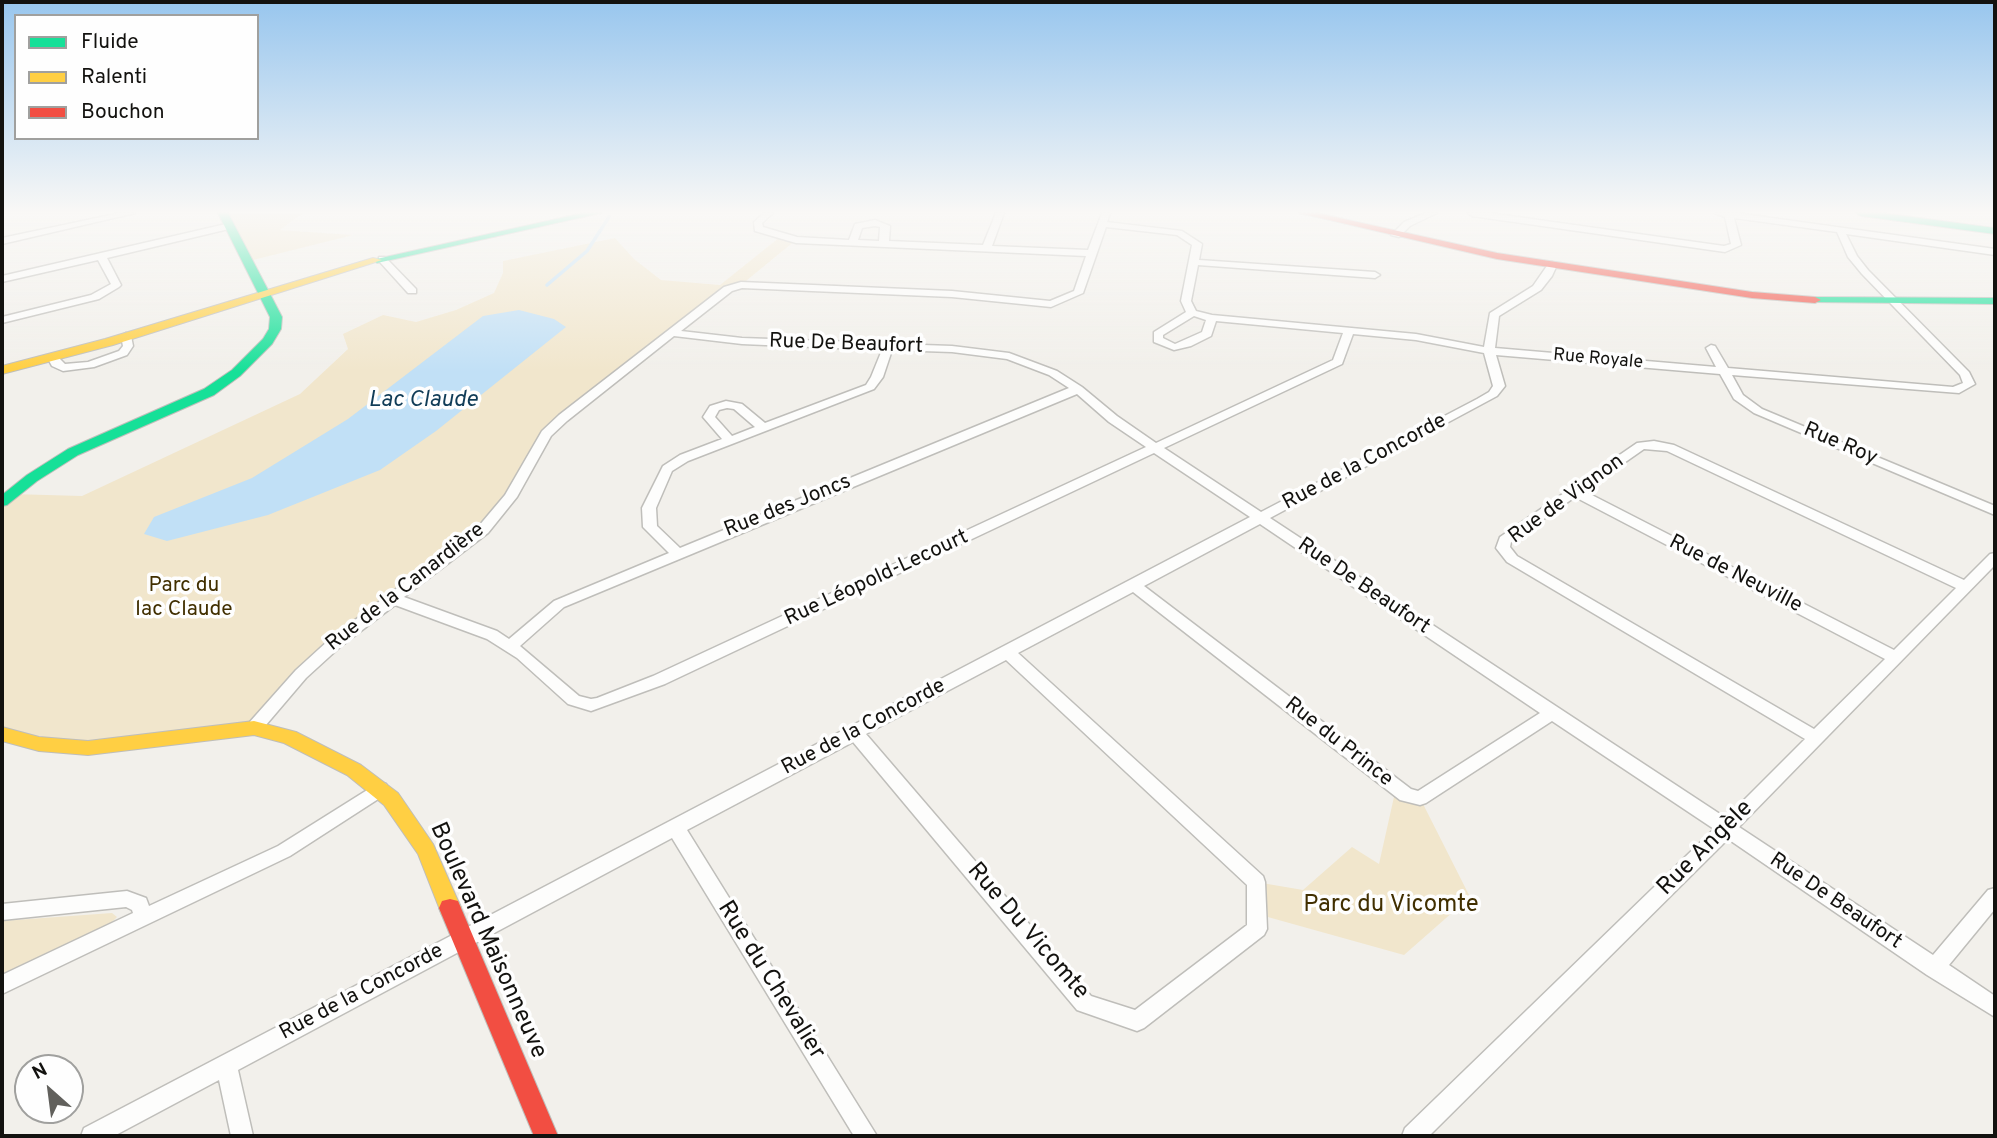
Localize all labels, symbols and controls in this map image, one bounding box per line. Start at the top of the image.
legend [14,14,259,140]
text: Fluide [81,29,139,56]
text: Ralenti [81,64,147,91]
text: Bouchon [81,99,164,126]
street label: Rue De Beaufort [768,330,924,360]
street label: Rue Royale [1552,345,1644,375]
water label: Lac Claude [368,387,478,415]
street label: Rue de la Concorde [1279,409,1451,517]
street label: Rue Roy [1799,418,1881,472]
street label: Rue de Vignon [1504,450,1630,550]
street label: Rue des Joncs [721,470,855,544]
street label: Rue de la Canardière [322,518,490,658]
street label: Rue Léopold-Lecourt [781,525,973,633]
street label: Rue de Neuville [1664,531,1806,619]
street label: Rue De Beaufort [1292,533,1434,641]
park label: Parc du lac Claude [135,574,233,624]
street label: Rue de la Concorde [778,674,950,782]
street label: Rue du Prince [1279,693,1397,793]
street label: Rue Angèle [1652,795,1760,903]
street label: Boulevard Maisonneuve [422,819,552,1063]
street label: Rue De Beaufort [1764,848,1906,956]
street label: Rue Du Vicomte [960,858,1094,1006]
park label: Parc du Vicomte [1303,892,1479,920]
street label: Rue du Chevalier [710,896,830,1066]
street label: Rue de la Concorde [276,939,448,1047]
north arrow [14,1054,84,1124]
text: N [28,1058,52,1086]

